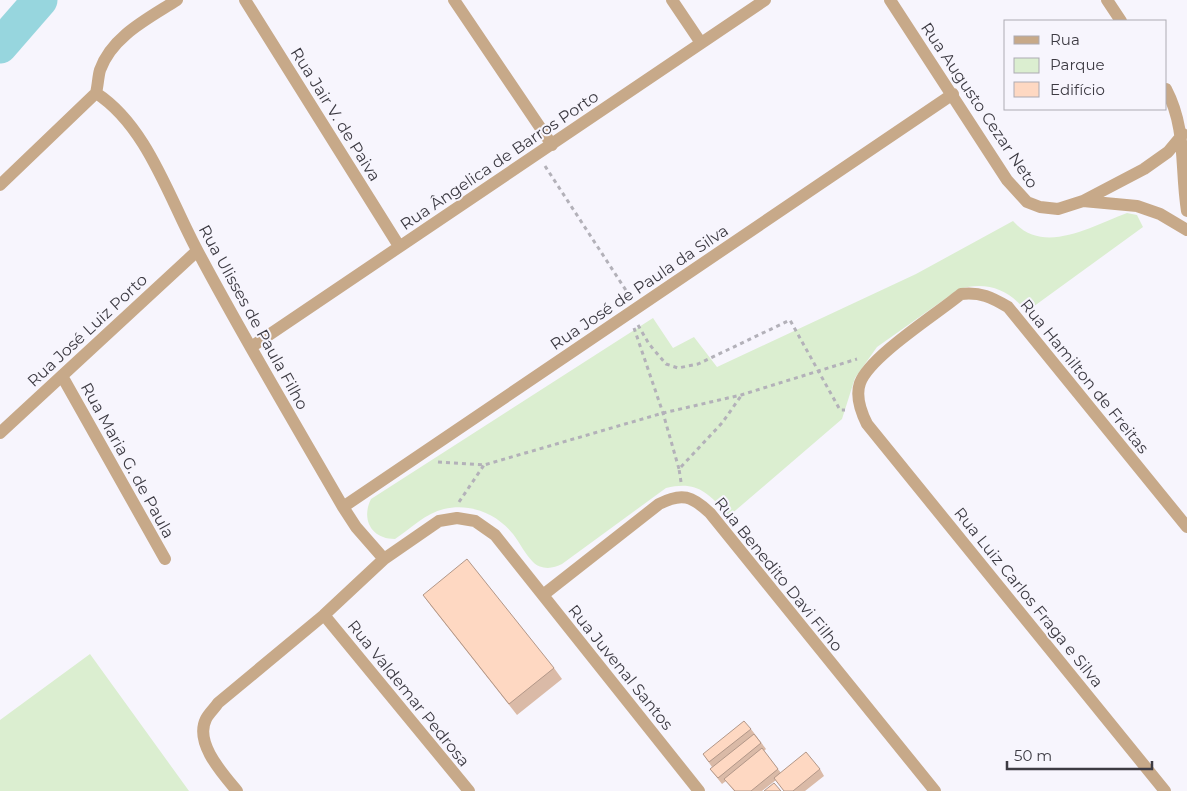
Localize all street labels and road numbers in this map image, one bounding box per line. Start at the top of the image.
street label: Rua Augusto Cezar Neto [917,19,1042,192]
street label: Rua Jair V. de Paiva [287,44,384,185]
street label: Rua Ângelica de Barros Porto [397,87,602,234]
street label: Rua José de Paula da Silva [547,221,732,354]
street label: Rua Ulisses de Paula Filho [195,222,312,413]
street label: Rua José Luiz Porto [24,270,151,391]
street label: Rua Hamilton de Freitas [1016,295,1153,458]
street label: Rua Maria G. de Paula [77,379,178,541]
street label: Rua Benedito Davi Filho [711,493,847,655]
street label: Rua Luiz Carlos Fraga e Silva [950,504,1107,691]
street label: Rua Juvenal Santos [564,601,677,734]
street label: Rua Valdemar Pedrosa [344,616,474,770]

